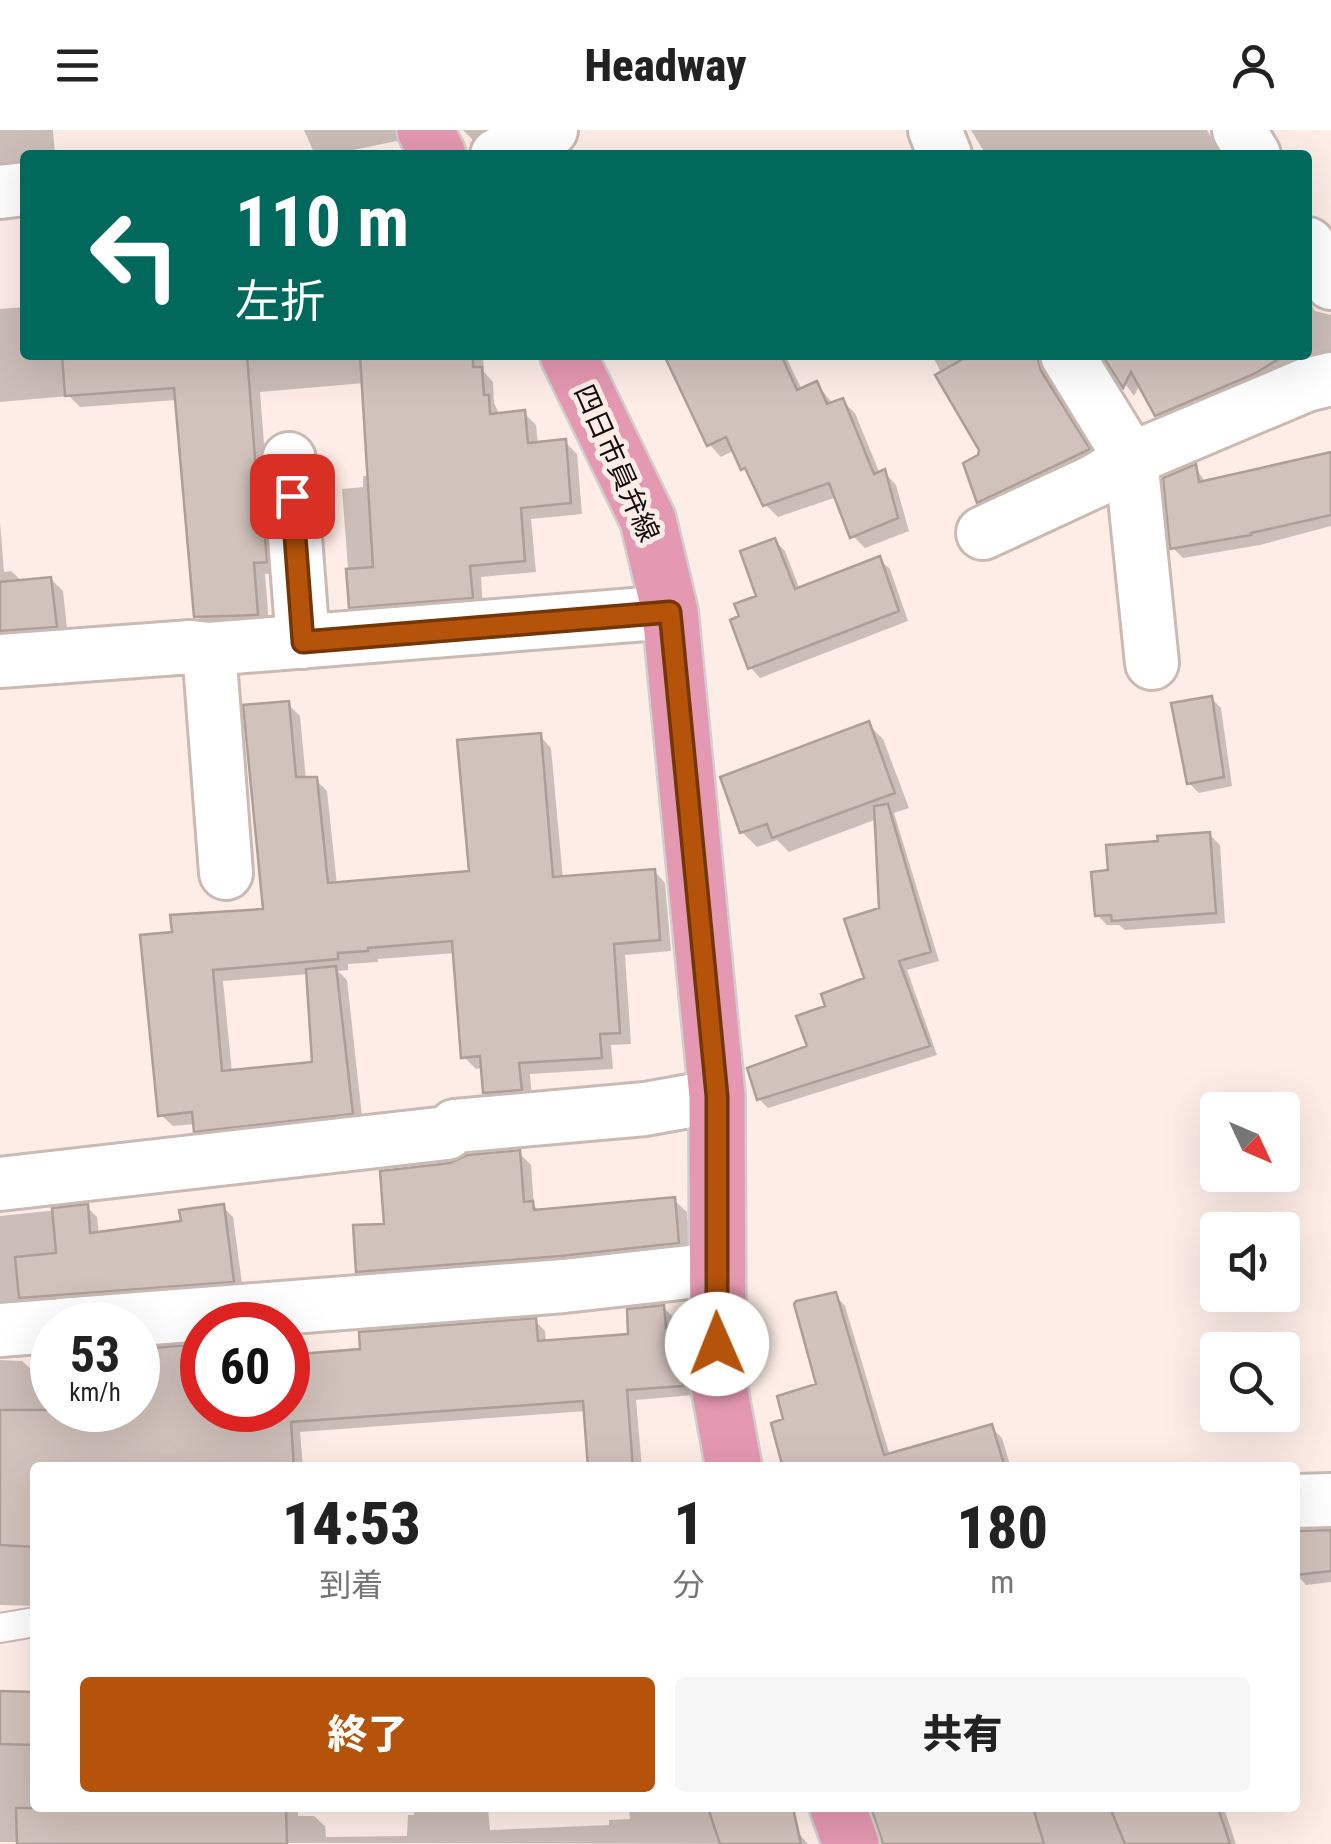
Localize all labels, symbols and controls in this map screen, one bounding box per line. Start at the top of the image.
icon: menu [50,38,105,93]
icon: person [1226,38,1281,93]
text: Headway [584,39,747,92]
text: 110 m [235,181,409,263]
icon: left [70,190,200,320]
text: 左折 [235,275,325,328]
street label: 四日市員弁線 [567,380,666,547]
pin [250,454,335,539]
icon: arrive [265,469,320,524]
north arrow [1200,1092,1300,1192]
map controls [1200,1092,1300,1432]
button: sound [1200,1212,1300,1312]
position arrow [665,1292,769,1396]
speed limit sign: 60 [180,1302,310,1432]
text: 53 [70,1326,120,1384]
button: search [1200,1332,1300,1432]
text: km/h [69,1378,121,1407]
text: 14:53 [282,1488,421,1559]
text: 1 [673,1488,704,1559]
text: 180 [957,1492,1048,1563]
text: m [990,1563,1014,1601]
text: 到着 [319,1566,383,1604]
text: 分 [673,1566,705,1604]
button: 終了 [80,1677,655,1792]
button: 共有 [675,1677,1250,1792]

